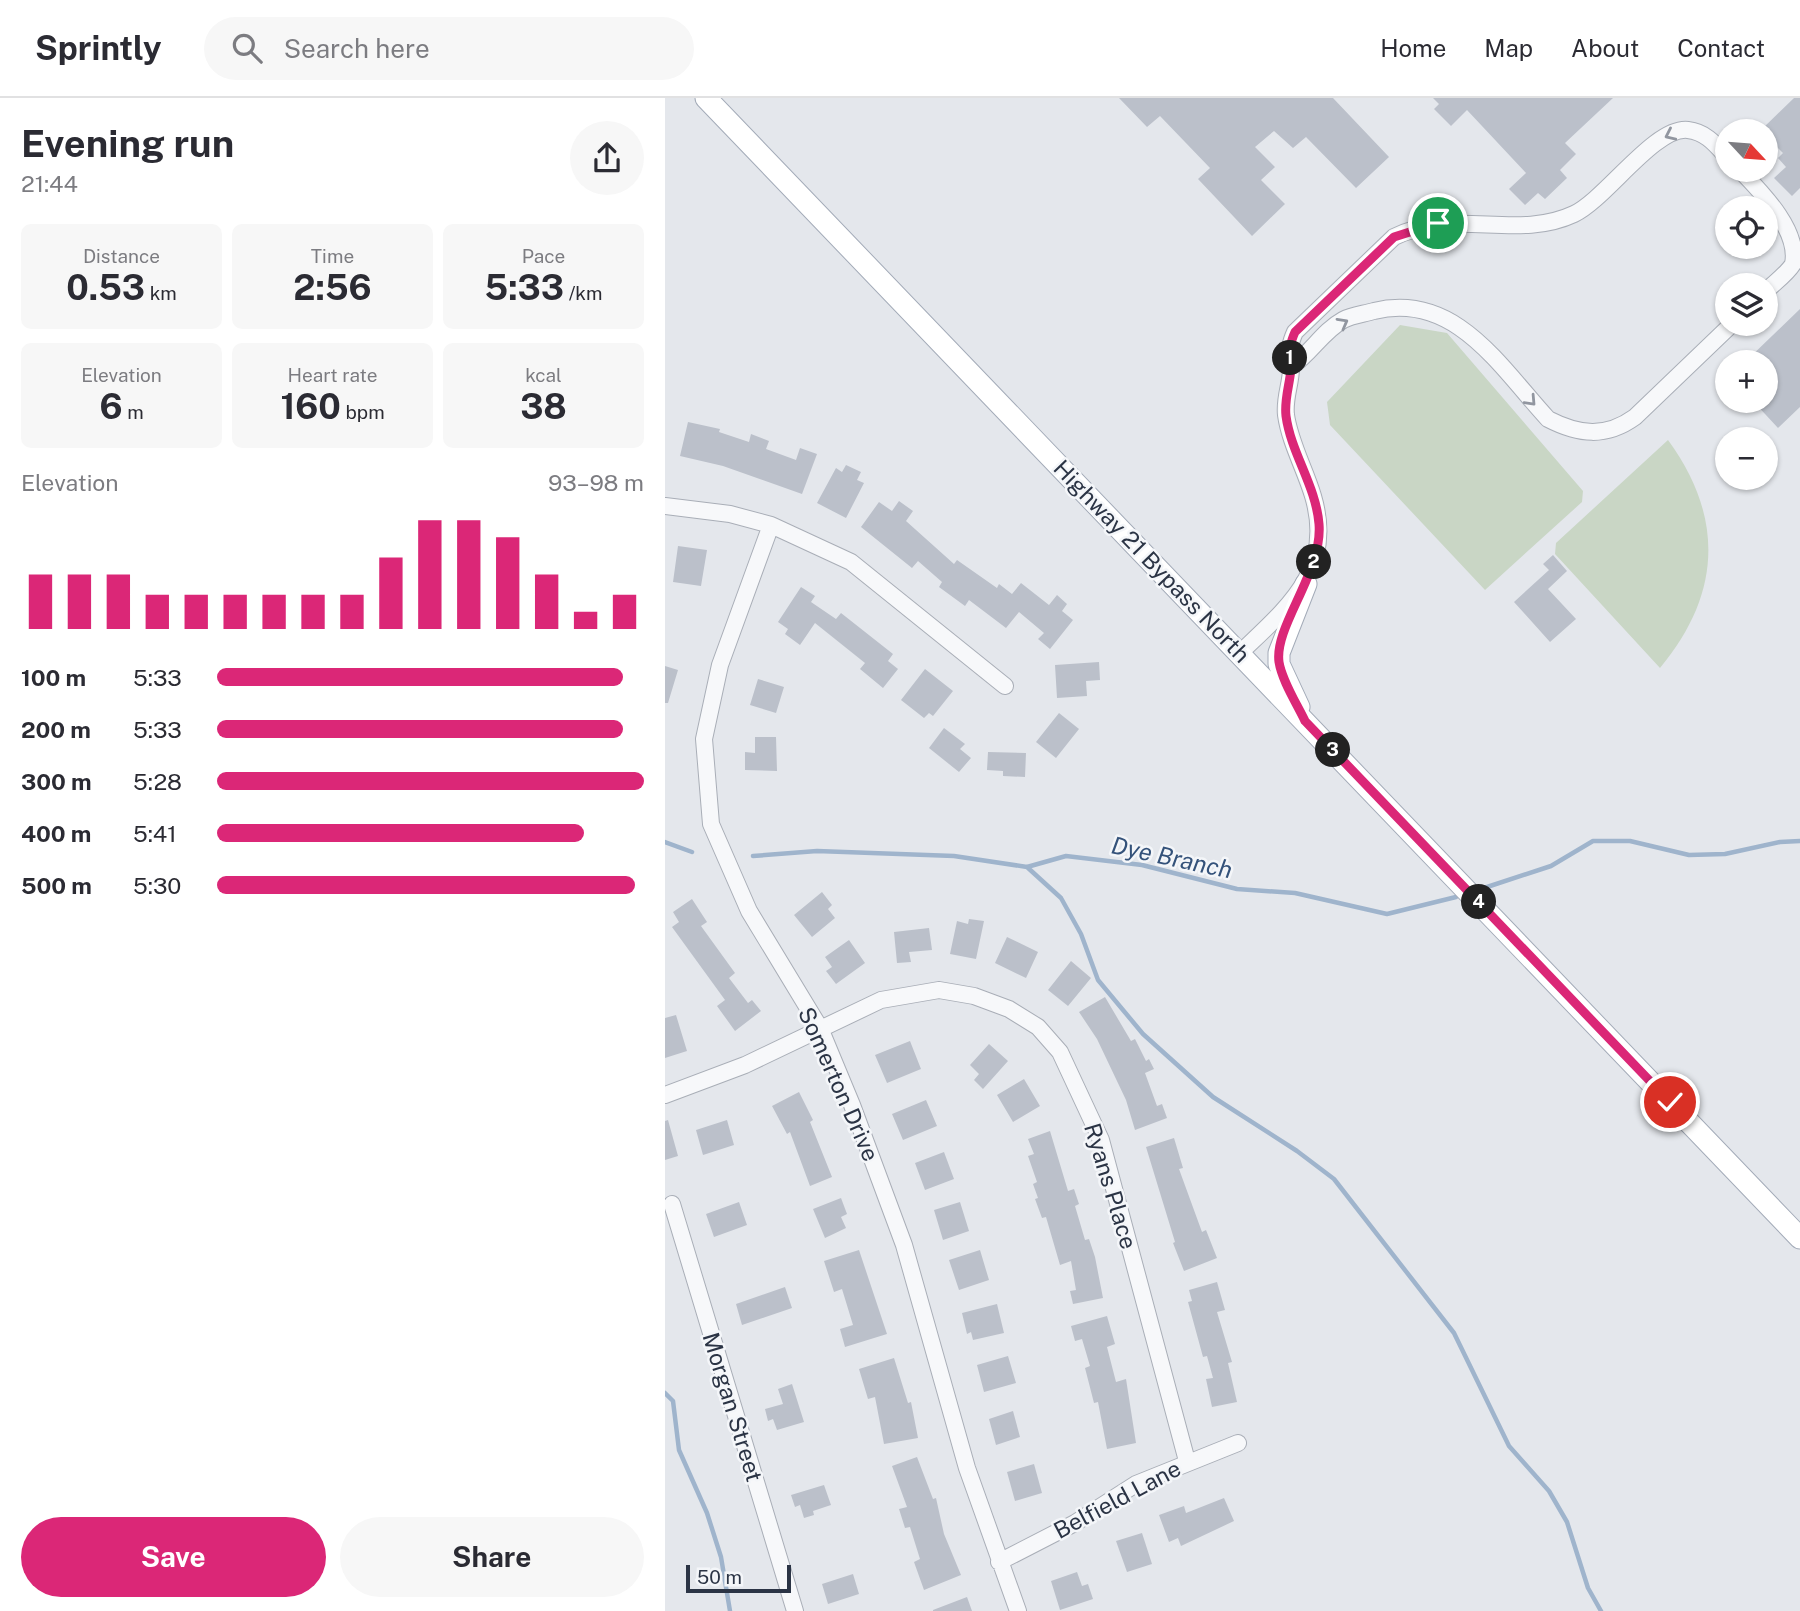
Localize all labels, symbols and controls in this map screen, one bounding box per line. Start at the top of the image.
search box [204,17,694,80]
text: Sprintly [35,29,162,67]
icon: search [228,29,266,67]
text: Search here [284,33,430,64]
text: Home [1380,34,1446,62]
text: Map [1484,34,1533,62]
text: About [1571,34,1639,62]
text: Contact [1677,34,1765,62]
north arrow [1715,119,1778,182]
map controls [1715,119,1778,490]
text: Evening run [21,121,234,166]
button: share [570,121,644,195]
one-way arrow [1665,127,1677,141]
text: 21:44 [21,170,78,197]
pin [1408,193,1468,253]
button: locate [1715,196,1778,259]
icon: arrive [1419,204,1457,242]
text: Distance [83,245,160,267]
text: Time [311,245,354,267]
text: Pace [522,245,565,267]
text: 0.53 [66,267,145,308]
text: 2:56 [293,267,372,308]
text: 5:33 [485,267,564,308]
button: layers [1715,273,1778,336]
text: km [145,282,177,304]
text: /km [564,282,602,304]
one-way arrow [1335,317,1348,331]
pin: 1 [1273,341,1307,376]
text: 1 [1285,346,1294,368]
button: + [1715,350,1778,413]
text: Elevation [81,364,162,386]
text: Heart rate [288,364,377,386]
text: kcal [525,364,562,386]
text: 6 [99,386,123,427]
text: 160 [280,386,341,427]
text: 38 [520,386,567,427]
one-way arrow [1523,393,1535,406]
text: m [123,401,144,423]
text: bpm [341,401,385,423]
button: − [1715,427,1778,490]
street label: Highway 21 Bypass North [1048,454,1256,668]
text: Elevation [21,469,119,496]
text: 93–98 m [548,469,644,496]
pin: 2 [1297,545,1331,580]
text: 2 [1307,550,1320,572]
text: 100 m [21,664,86,691]
text: 5:33 [133,664,182,691]
text: 200 m [21,716,91,743]
text: 5:33 [133,716,182,743]
pin: 3 [1315,732,1351,768]
text: 3 [1326,738,1339,760]
text: 300 m [21,768,92,795]
text: 5:28 [133,768,182,795]
text: 400 m [21,820,91,847]
text: 5:41 [133,820,177,847]
water label: Dye Branch [1109,831,1235,883]
text: 500 m [21,872,92,899]
text: 5:30 [133,872,181,899]
pin: 4 [1461,884,1497,920]
text: 4 [1472,890,1485,912]
street label: Somerton Drive [793,1003,885,1165]
pin [1640,1072,1700,1132]
icon: check [1651,1083,1689,1121]
street label: Ryans Place [1079,1120,1143,1252]
street label: Morgan Street [697,1329,769,1485]
street label: Belfield Lane [1049,1454,1185,1544]
button: Save [21,1517,326,1597]
button: Share [340,1517,644,1597]
scale bar [686,1562,791,1594]
text: 50 m [697,1566,742,1588]

